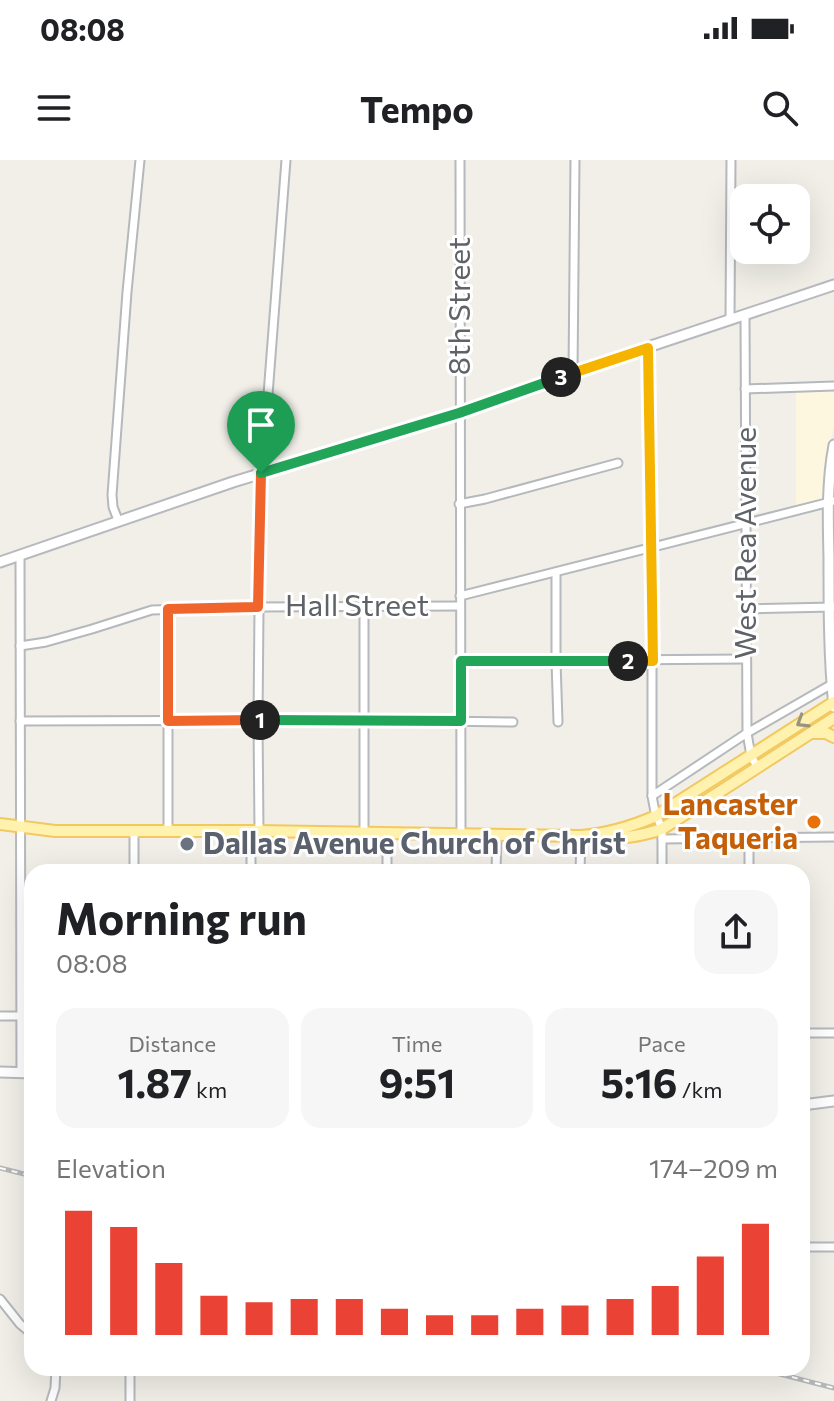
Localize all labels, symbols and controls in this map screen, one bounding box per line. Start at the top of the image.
text: 08:08 [40,10,125,47]
icon: menu [32,86,76,130]
text: Tempo [360,86,474,130]
icon: search [758,86,802,130]
map controls [730,184,810,264]
button: locate [730,184,810,264]
street label: 8th Street [439,237,476,375]
pin: 3 [541,357,581,397]
text: 3 [555,363,567,390]
pin [227,391,295,473]
icon: arrive [239,403,283,447]
street label: West Rea Avenue [725,427,762,659]
street label: Hall Street [285,585,429,622]
pin: 2 [608,641,648,681]
text: 2 [622,647,634,674]
pin: 1 [240,700,280,740]
text: 1 [255,706,265,733]
one-way arrow [796,713,811,728]
place label: Lancaster Taqueria [663,784,798,855]
marker: Lancaster Taqueria [805,813,823,831]
place label: Dallas Avenue Church of Christ [203,823,626,860]
marker: Dallas Avenue Church of Christ [178,835,196,853]
text: Morning run [56,890,307,944]
button: share [694,890,778,974]
text: 08:08 [56,947,128,978]
text: Distance [129,1030,216,1057]
text: Time [392,1030,442,1057]
text: Pace [638,1030,686,1057]
text: 1.87 [117,1057,192,1106]
text: 9:51 [379,1057,455,1106]
text: 5:16 [601,1057,677,1106]
text: km [192,1076,227,1103]
text: /km [677,1076,723,1103]
text: Elevation [56,1152,166,1183]
text: 174–209 m [649,1152,778,1183]

